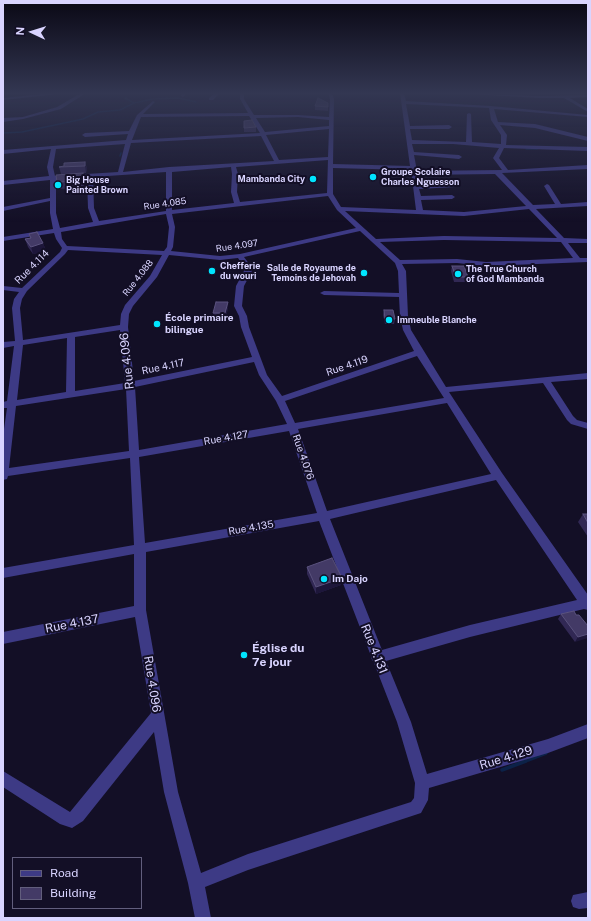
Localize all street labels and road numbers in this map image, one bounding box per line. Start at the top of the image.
street label: Rue 4.085 [143,196,187,212]
street label: Rue 4.097 [215,238,259,254]
street label: Rue 4.114 [12,247,52,287]
street label: Rue 4.088 [120,258,156,298]
street label: Rue 4.096 [117,332,137,390]
street label: Rue 4.119 [324,353,370,379]
street label: Rue 4.117 [141,357,185,377]
street label: Rue 4.127 [203,428,249,448]
street label: Rue 4.076 [290,433,316,481]
street label: Rue 4.135 [227,518,275,538]
street label: Rue 4.137 [44,612,100,636]
street label: Rue 4.131 [358,622,390,676]
street label: Rue 4.096 [140,655,164,713]
street label: Rue 4.129 [478,743,534,773]

